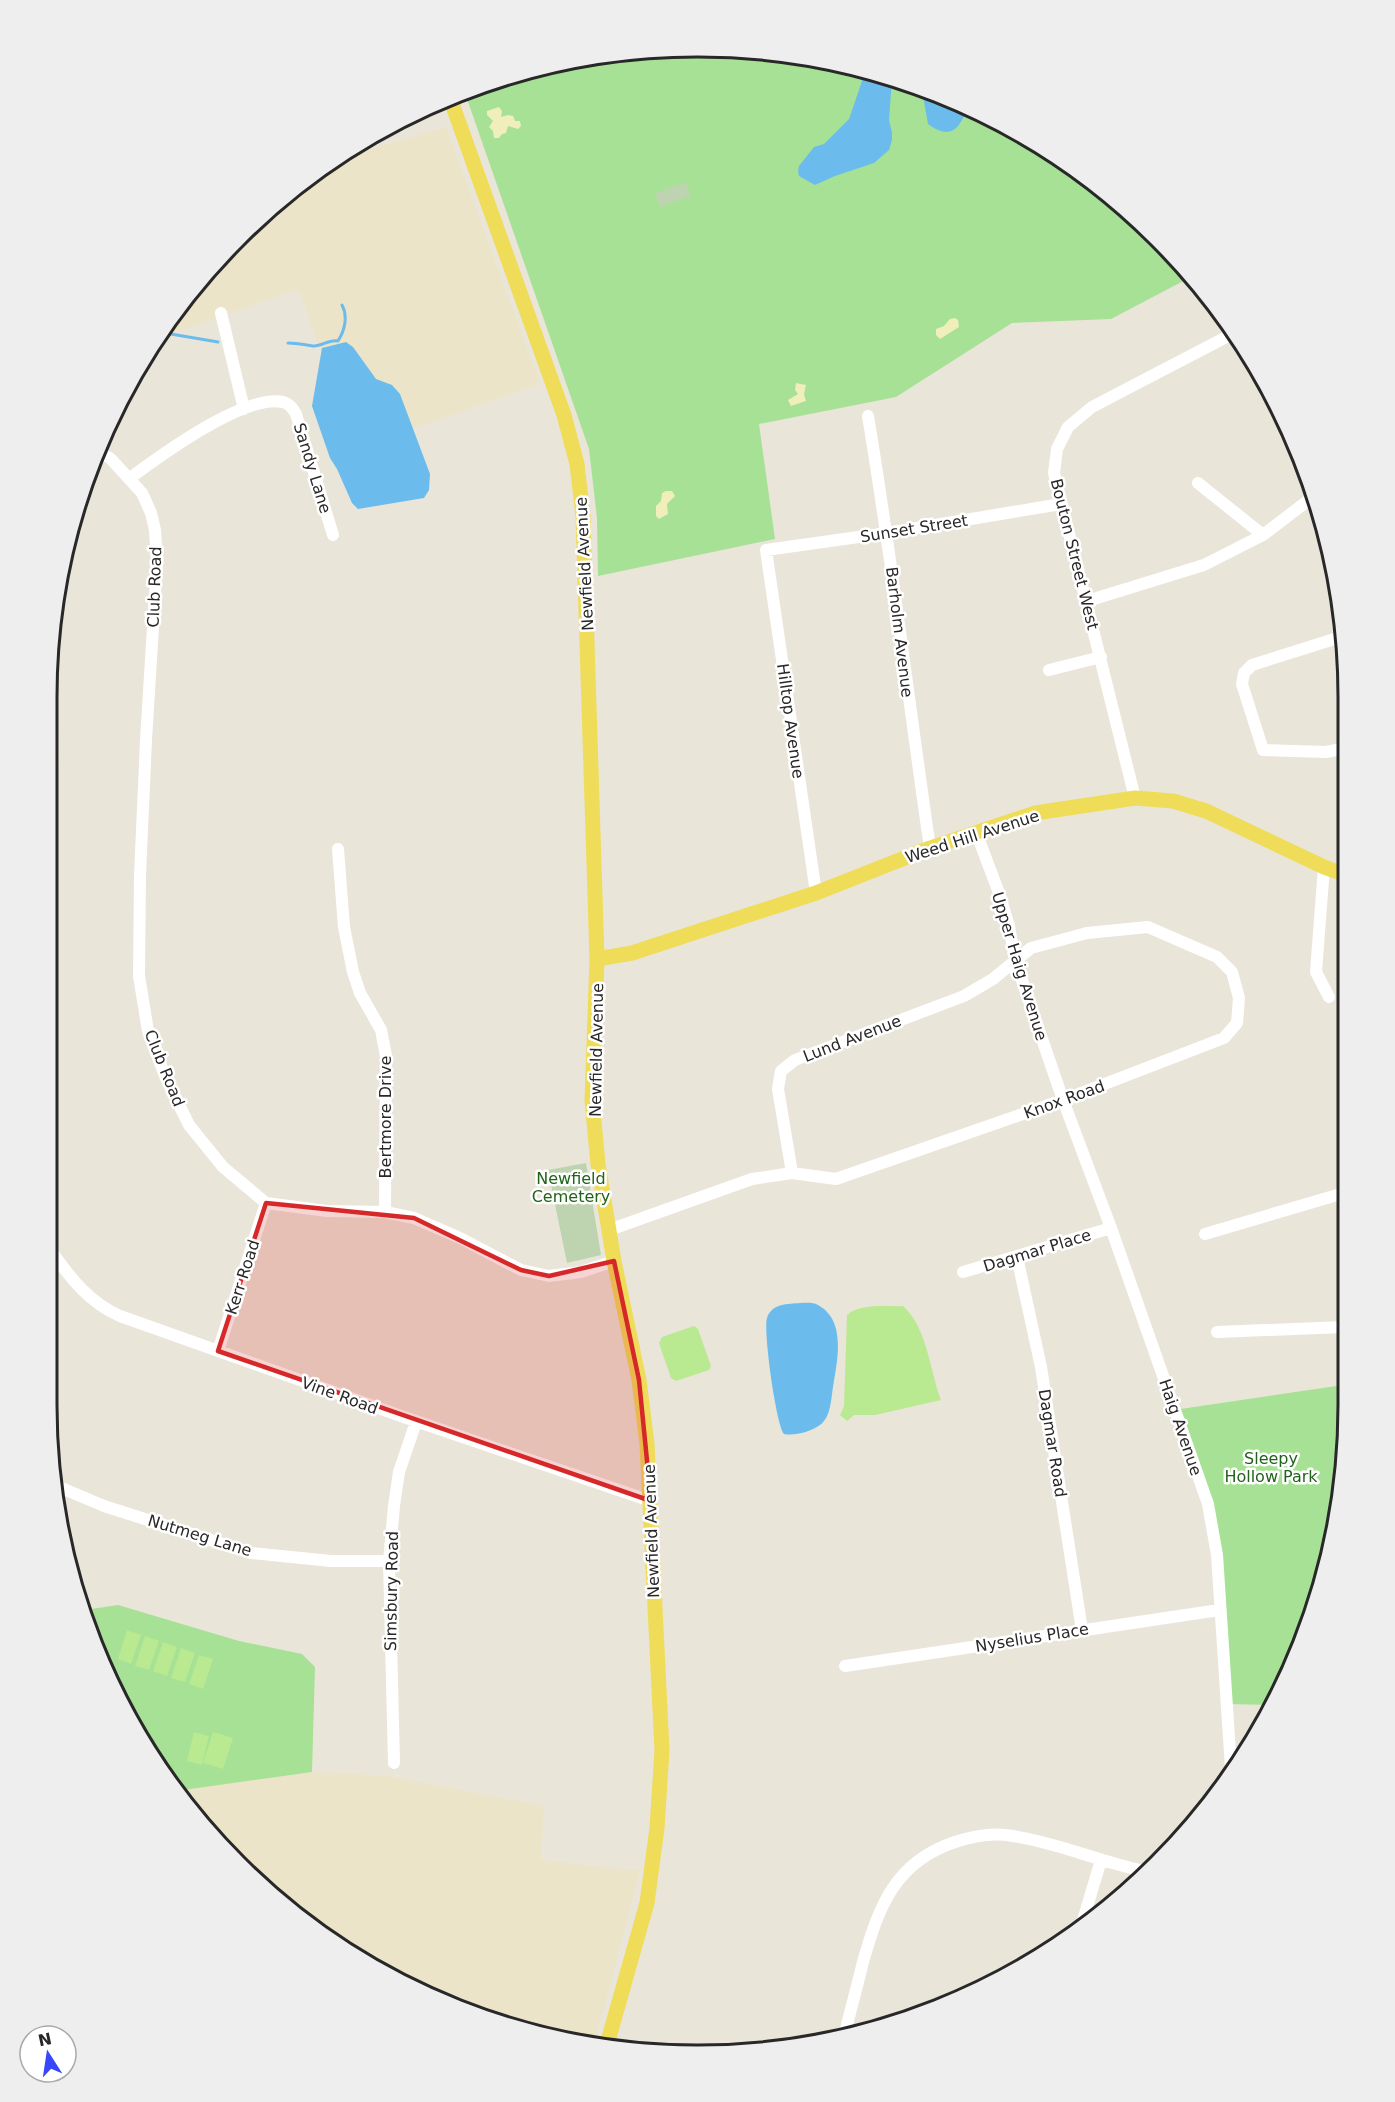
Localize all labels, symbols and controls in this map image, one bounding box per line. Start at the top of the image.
street label: Sandy Lane [290,421,335,516]
street label: Bouton Street West [1047,477,1103,632]
street label: Newfield Avenue [572,497,597,631]
street label: Sunset Street [859,511,969,546]
street label: Club Road [144,546,165,628]
street label: Barholm Avenue [882,566,917,699]
street label: Hilltop Avenue [773,662,808,780]
street label: Weed Hill Avenue [903,806,1042,867]
street label: Upper Haig Avenue [988,889,1051,1043]
street label: Newfield Avenue [586,983,607,1117]
street label: Lund Avenue [800,1011,904,1066]
street label: Club Road [141,1027,189,1109]
street label: Bertmore Drive [376,1056,395,1178]
street label: Knox Road [1021,1076,1107,1123]
park label: Newfield Cemetery [532,1169,610,1206]
street label: Dagmar Place [981,1225,1093,1276]
street label: Kerr Road [221,1237,264,1317]
street label: Vine Road [299,1373,381,1418]
street label: Haig Avenue [1155,1376,1206,1478]
street label: Dagmar Road [1035,1388,1070,1499]
park label: Sleepy Hollow Park [1224,1449,1318,1486]
street label: Newfield Avenue [640,1464,663,1598]
street label: Nutmeg Lane [146,1511,254,1560]
street label: Simsbury Road [381,1531,402,1651]
street label: Nyselius Place [974,1619,1090,1656]
north arrow [18,2024,78,2084]
text: N [36,2029,54,2051]

